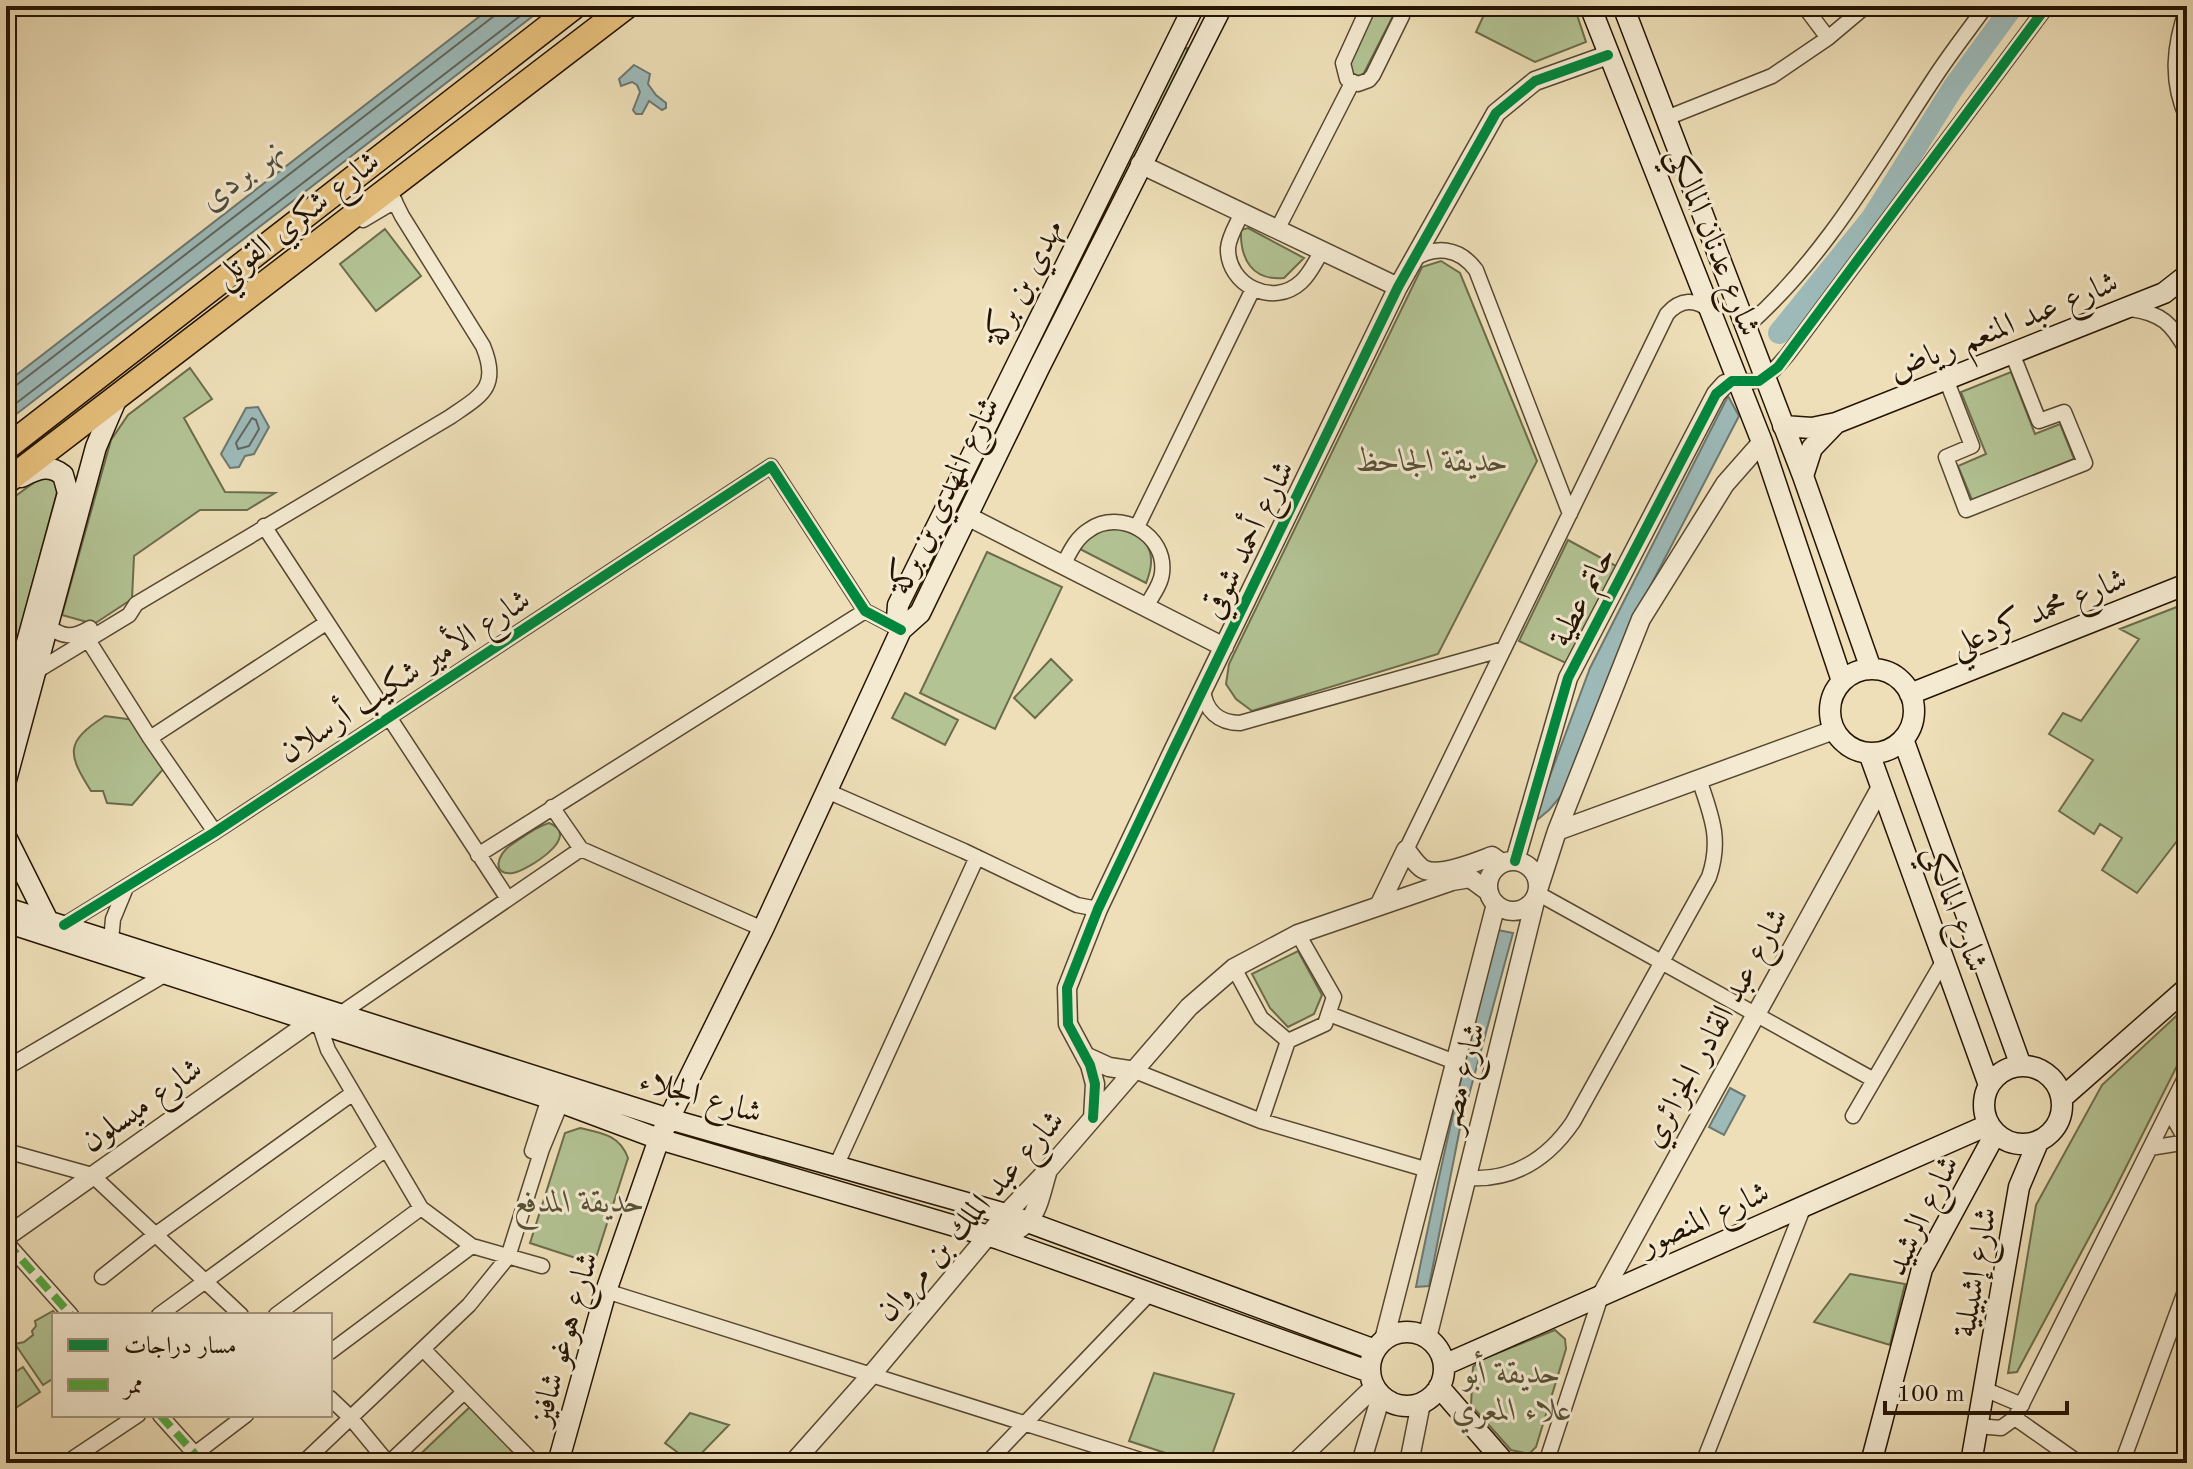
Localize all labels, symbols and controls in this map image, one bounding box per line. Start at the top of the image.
water label: نهر بردى [194,133,293,220]
street label: شارع عدنان المالكي [1651,142,1766,345]
street label: شارع شكري القوتلي [208,145,394,304]
street label: مهدي بن بركة [974,213,1076,356]
street label: شارع عبد المنعم رياض [1885,267,2127,399]
street label: شارع المهدي بن بركة [878,390,1014,605]
park label: حديقة الجاحظ [1355,446,1509,480]
street label: شارع أحمد شوقي [1190,452,1309,628]
street label: حاتم عطية [1545,542,1630,657]
street label: شارع محمد كردعلي [1945,561,2136,675]
street label: شارع الأمير شكيب أرسلان [270,577,541,777]
street label: شارع المالكي [1907,841,1994,980]
street label: شارع عبد القادر الجزائري [1638,903,1803,1157]
street label: شارع مصر [1434,1020,1501,1140]
street label: شارع ميسلون [76,1053,214,1166]
street label: شارع الجلاء [633,1065,765,1138]
street label: شارع عبد الملك بن مروان [871,1105,1077,1334]
street label: شارع الرشيد [1880,1151,1973,1285]
street label: شارع المنصور [1633,1177,1778,1271]
park label: حديقة المدفع [513,1188,645,1230]
street label: شارع إشبيلية [1950,1205,2012,1341]
street label: شارع هوغو شافيز [525,1249,613,1434]
legend [52,1313,332,1417]
text: مسار دراجات [124,1335,237,1359]
park label: حديقة أبو علاء المعري [1451,1350,1573,1434]
scale bar [1885,1365,2067,1415]
text: ممر [121,1375,143,1400]
text: 100 m [1897,1383,1965,1407]

